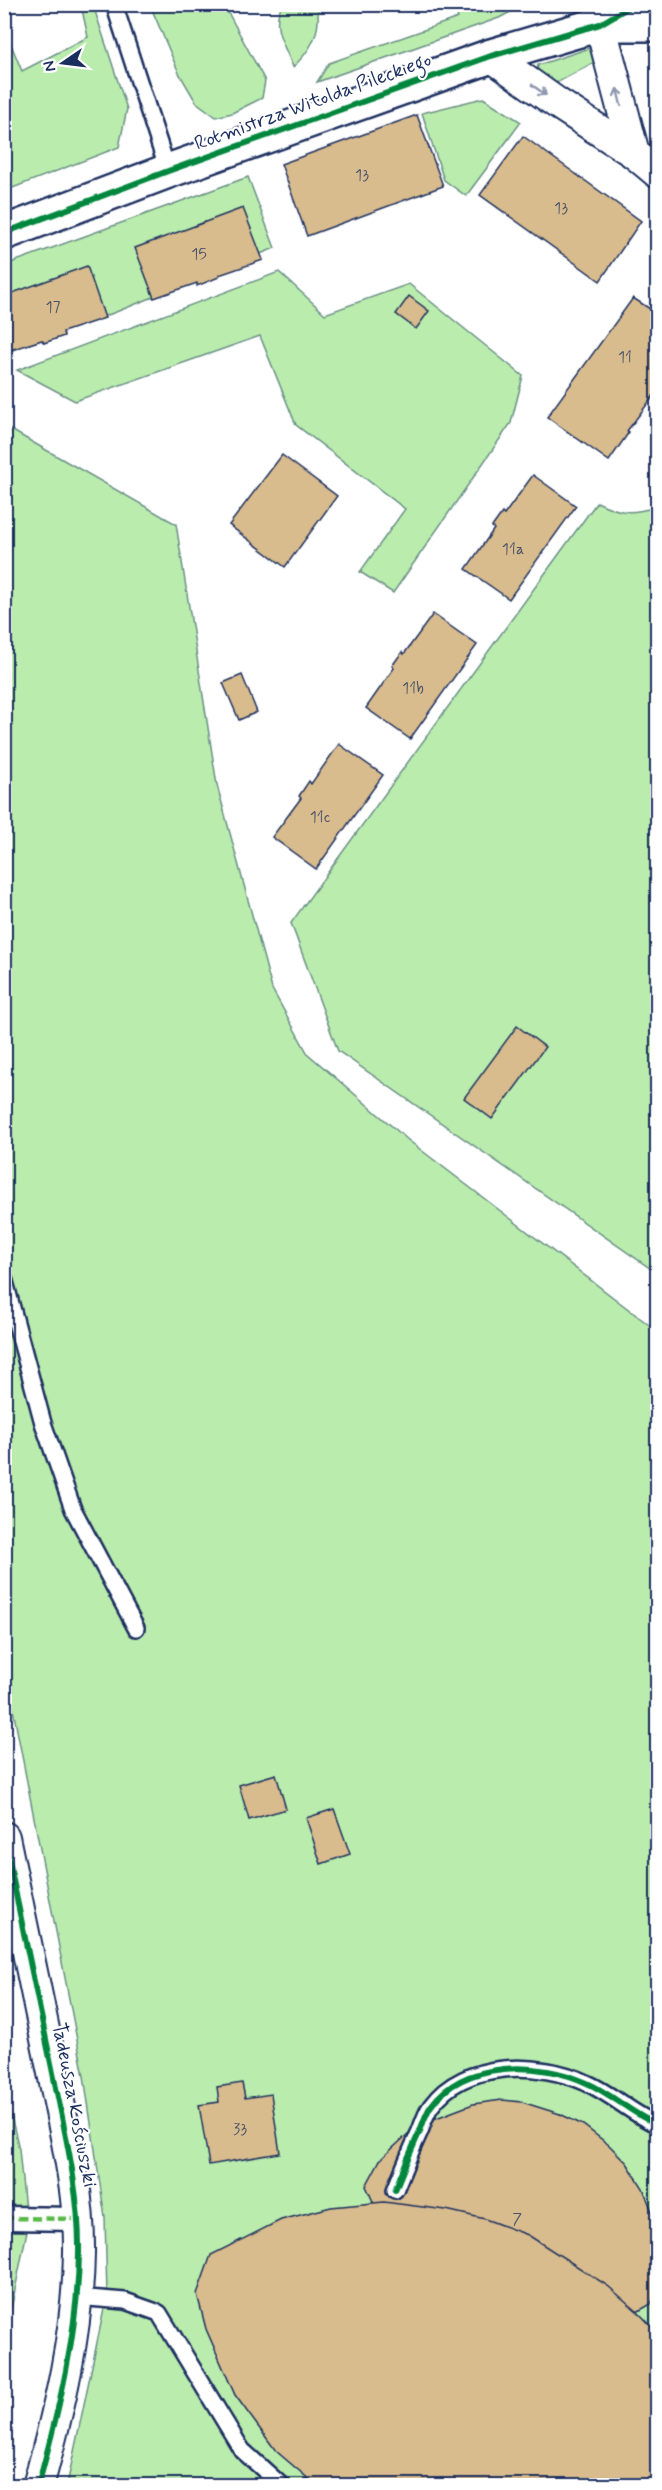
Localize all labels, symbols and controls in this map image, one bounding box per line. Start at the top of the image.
north arrow [33,33,93,93]
street label: Rotmistrza Witolda Pileckiego [191,47,436,159]
text: N [38,59,61,74]
one-way arrow [530,84,546,96]
one-way arrow [613,88,625,107]
house number: 13 [355,165,369,186]
house number: 13 [554,198,568,219]
house number: 15 [191,244,207,265]
house number: 17 [45,297,61,318]
house number: 11 [618,347,632,368]
house number: 11a [502,539,524,560]
house number: 11b [402,678,424,699]
house number: 11c [310,807,331,828]
street label: Tadeusza Kościuszki [45,2020,103,2190]
house number: 33 [233,2119,247,2140]
house number: 7 [512,2209,522,2230]

